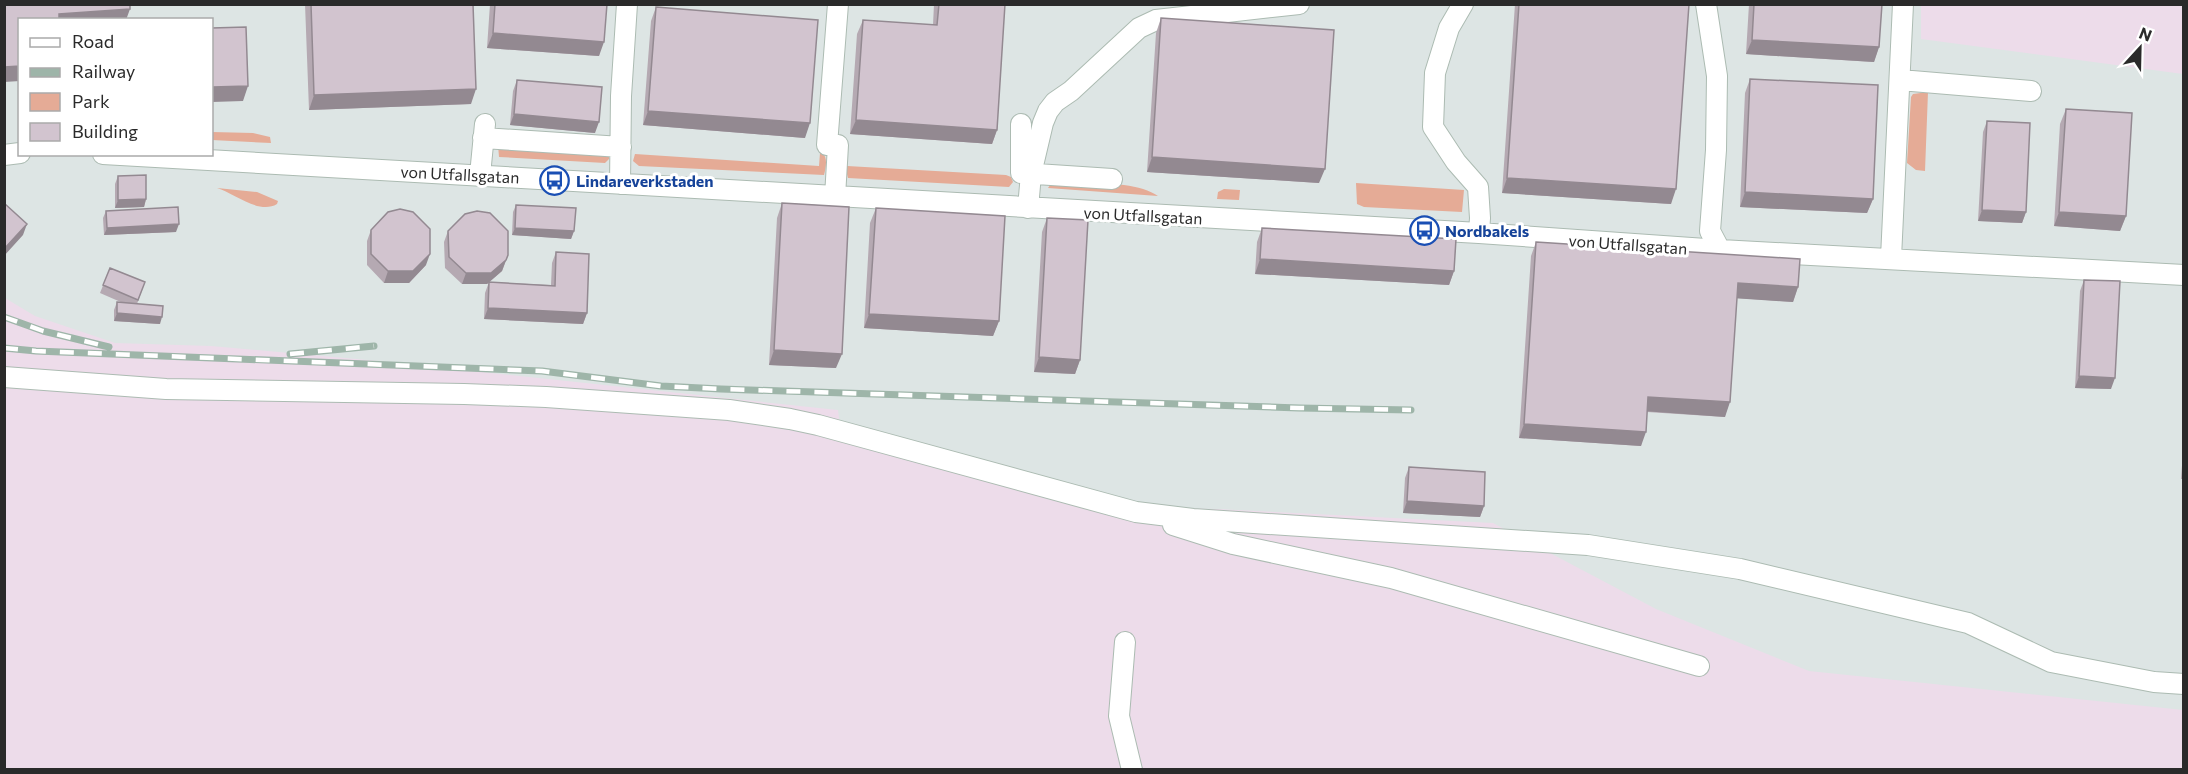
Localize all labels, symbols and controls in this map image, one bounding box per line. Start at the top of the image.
legend [18,18,213,156]
north arrow [2110,18,2170,78]
text: N [2137,23,2155,45]
text: Road [72,30,114,52]
text: Railway [72,60,135,82]
text: Park [72,90,110,112]
text: Building [72,120,138,142]
street label: von Utfallsgatan [400,161,520,187]
bus stop icon: Lindareverkstaden [539,164,571,196]
place label: Lindareverkstaden [576,171,713,190]
street label: von Utfallsgatan [1083,202,1203,228]
bus stop icon: Nordbakels [1408,214,1440,246]
place label: Nordbakels [1445,221,1529,240]
street label: von Utfallsgatan [1568,230,1688,258]

